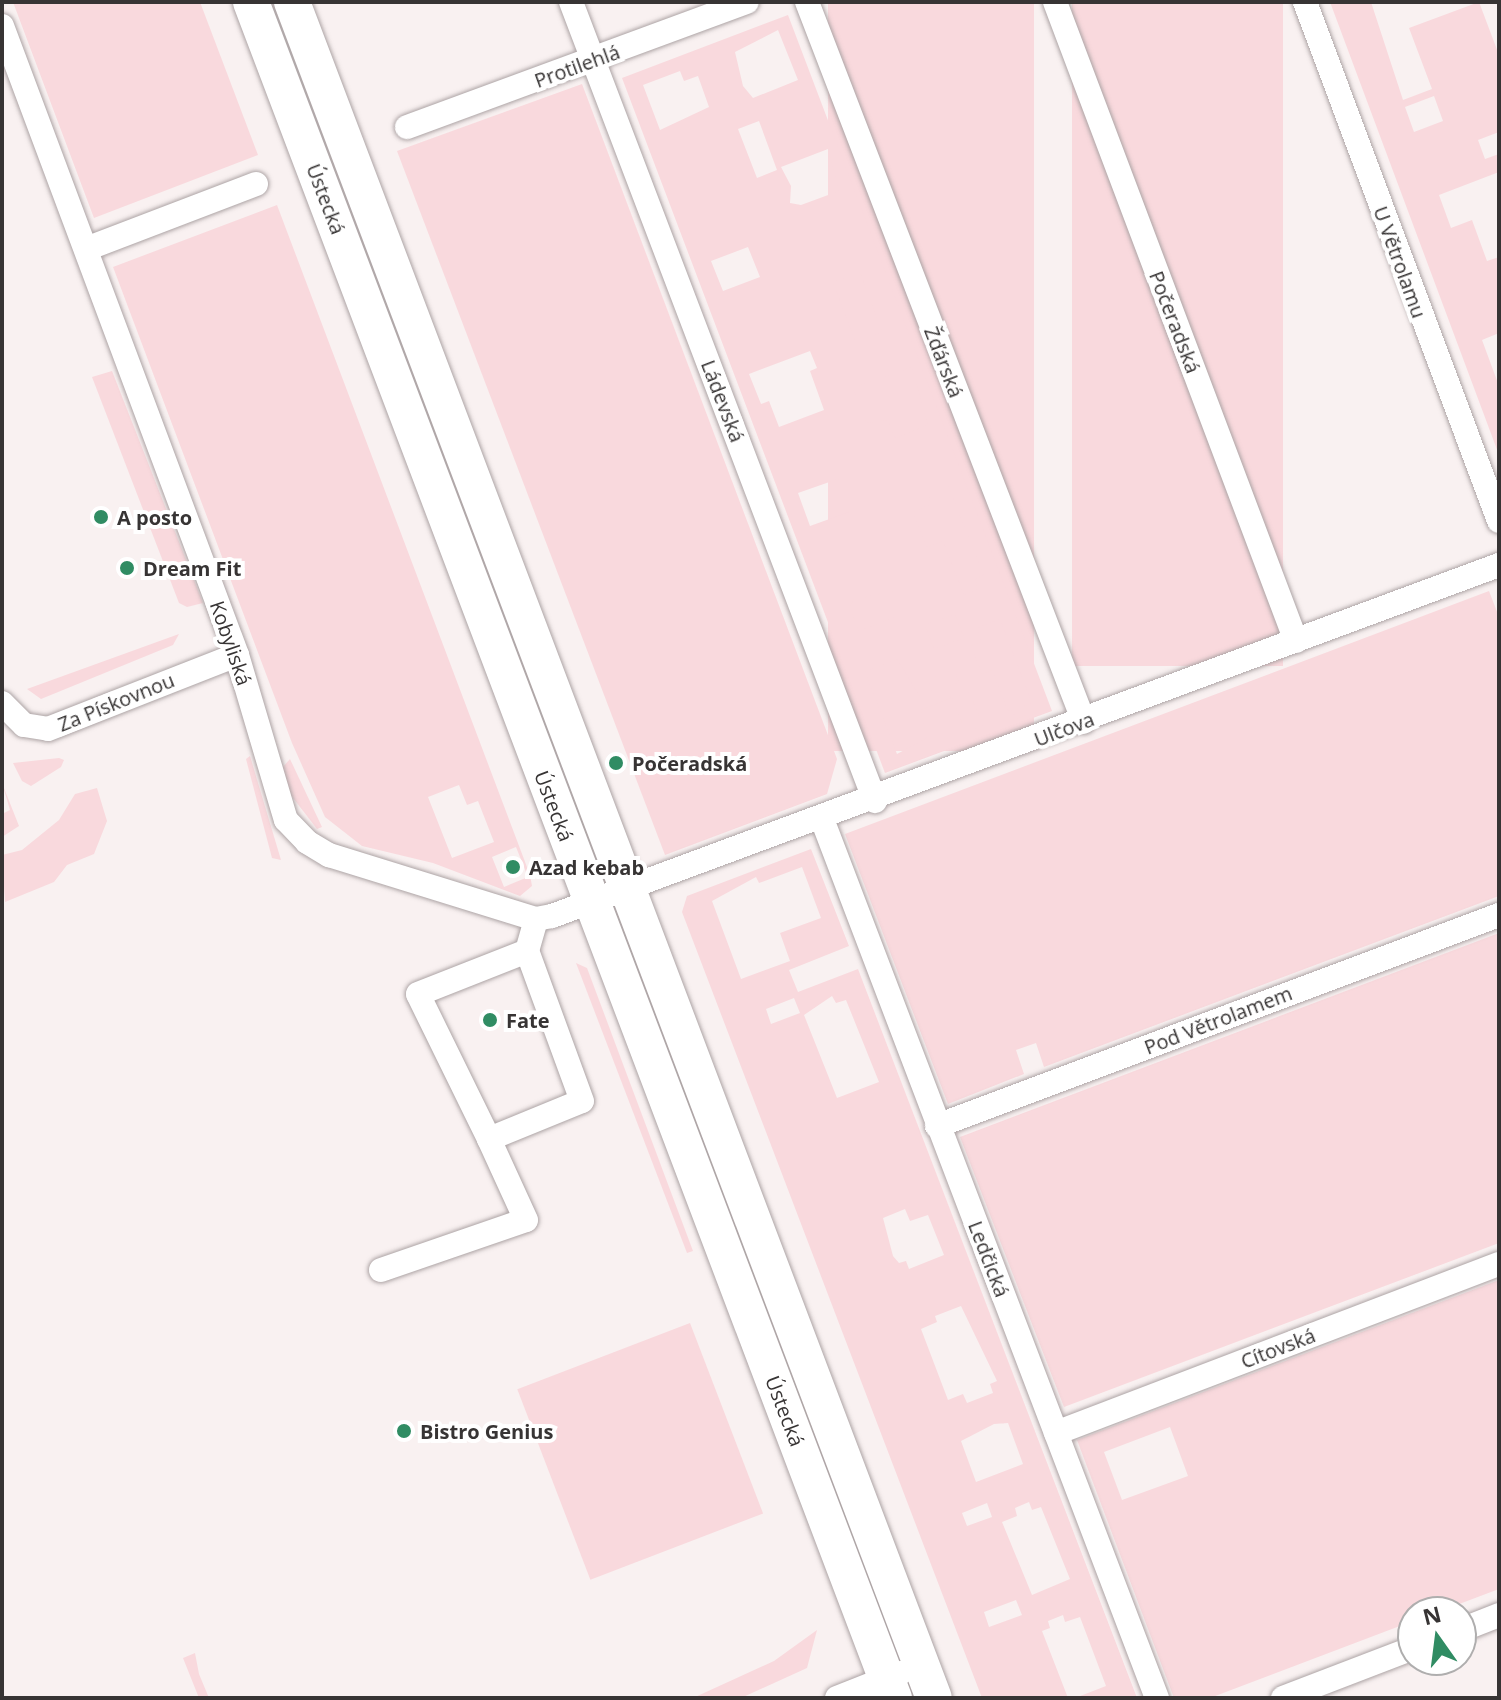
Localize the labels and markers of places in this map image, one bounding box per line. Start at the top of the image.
place label: A posto [117,505,192,529]
marker: A posto [92,508,110,526]
place label: Dream Fit [143,556,241,580]
marker: Dream Fit [118,559,136,577]
place label: Počeradská [632,751,747,775]
marker: Počeradská [607,754,625,772]
place label: Azad kebab [529,855,644,879]
marker: Azad kebab [504,858,522,876]
place label: Fate [506,1008,550,1032]
marker: Fate [481,1011,499,1029]
place label: Bistro Genius [420,1419,553,1443]
marker: Bistro Genius [395,1422,413,1440]

